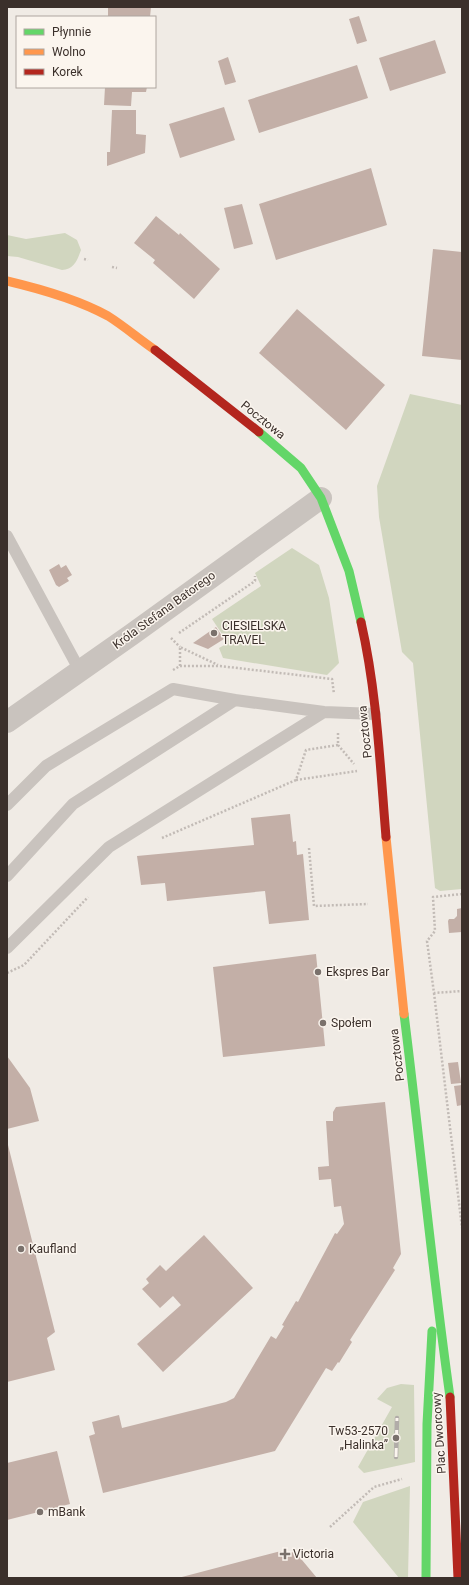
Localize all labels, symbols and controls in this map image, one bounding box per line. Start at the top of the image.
legend [16,16,156,88]
text: Płynnie [52,25,91,39]
text: Wolno [52,45,86,59]
text: Korek [52,65,84,79]
street label: Pocztowa [238,398,288,442]
street label: Króla Stefana Batorego [110,568,218,652]
place label: CIESIELSKA TRAVEL [222,619,286,647]
marker: CIESIELSKA TRAVEL [209,628,219,638]
street label: Pocztowa [355,705,375,759]
place label: Ekspres Bar [326,965,389,979]
marker: Ekspres Bar [313,967,323,977]
place label: Społem [331,1016,372,1030]
marker: Społem [318,1018,328,1028]
street label: Pocztowa [387,1028,407,1082]
place label: Kaufland [29,1242,76,1256]
marker: Kaufland [16,1244,26,1254]
street label: Plac Dworcowy [429,1391,449,1474]
place label: Tw53-2570 „Halinka” [328,1424,388,1452]
marker: Tw53-2570 „Halinka” [391,1433,401,1443]
place label: mBank [48,1505,86,1519]
marker: mBank [35,1507,45,1517]
place label: Victoria [293,1547,334,1561]
marker: Victoria [280,1549,290,1559]

